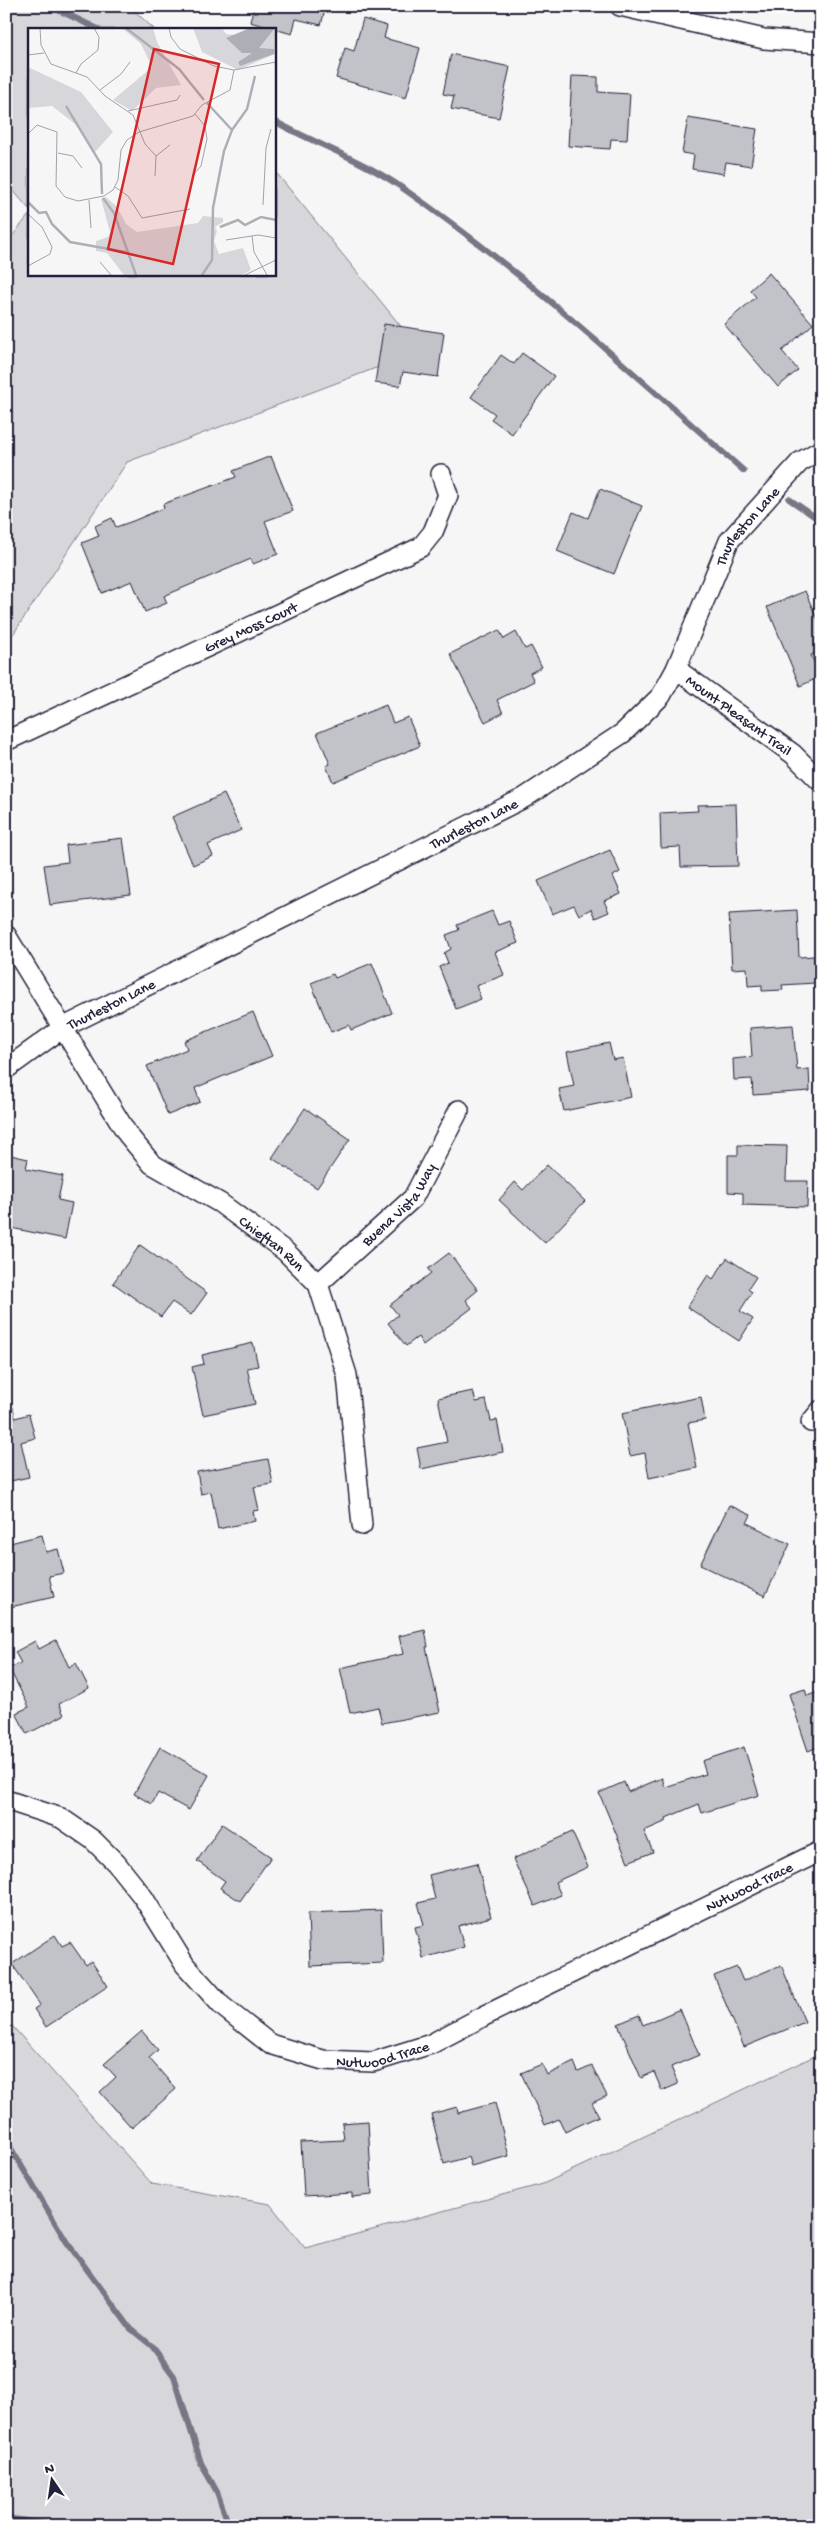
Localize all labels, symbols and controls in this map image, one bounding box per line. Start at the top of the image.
inset map [28,28,275,275]
street label: Thurleston Lane [712,484,785,570]
street label: Grey Moss Court [202,598,303,658]
street label: Mount Pleasant Trail [681,672,794,761]
street label: Thurleston Lane [426,795,522,855]
street label: Thurleston Lane [64,976,159,1035]
street label: Buena Vista Way [358,1160,441,1252]
street label: Chieftan Run [235,1213,307,1276]
street label: Nutwood Trace [703,1859,797,1917]
street label: Nutwood Trace [336,2038,432,2073]
north arrow [28,2454,78,2504]
text: N [43,2460,56,2479]

